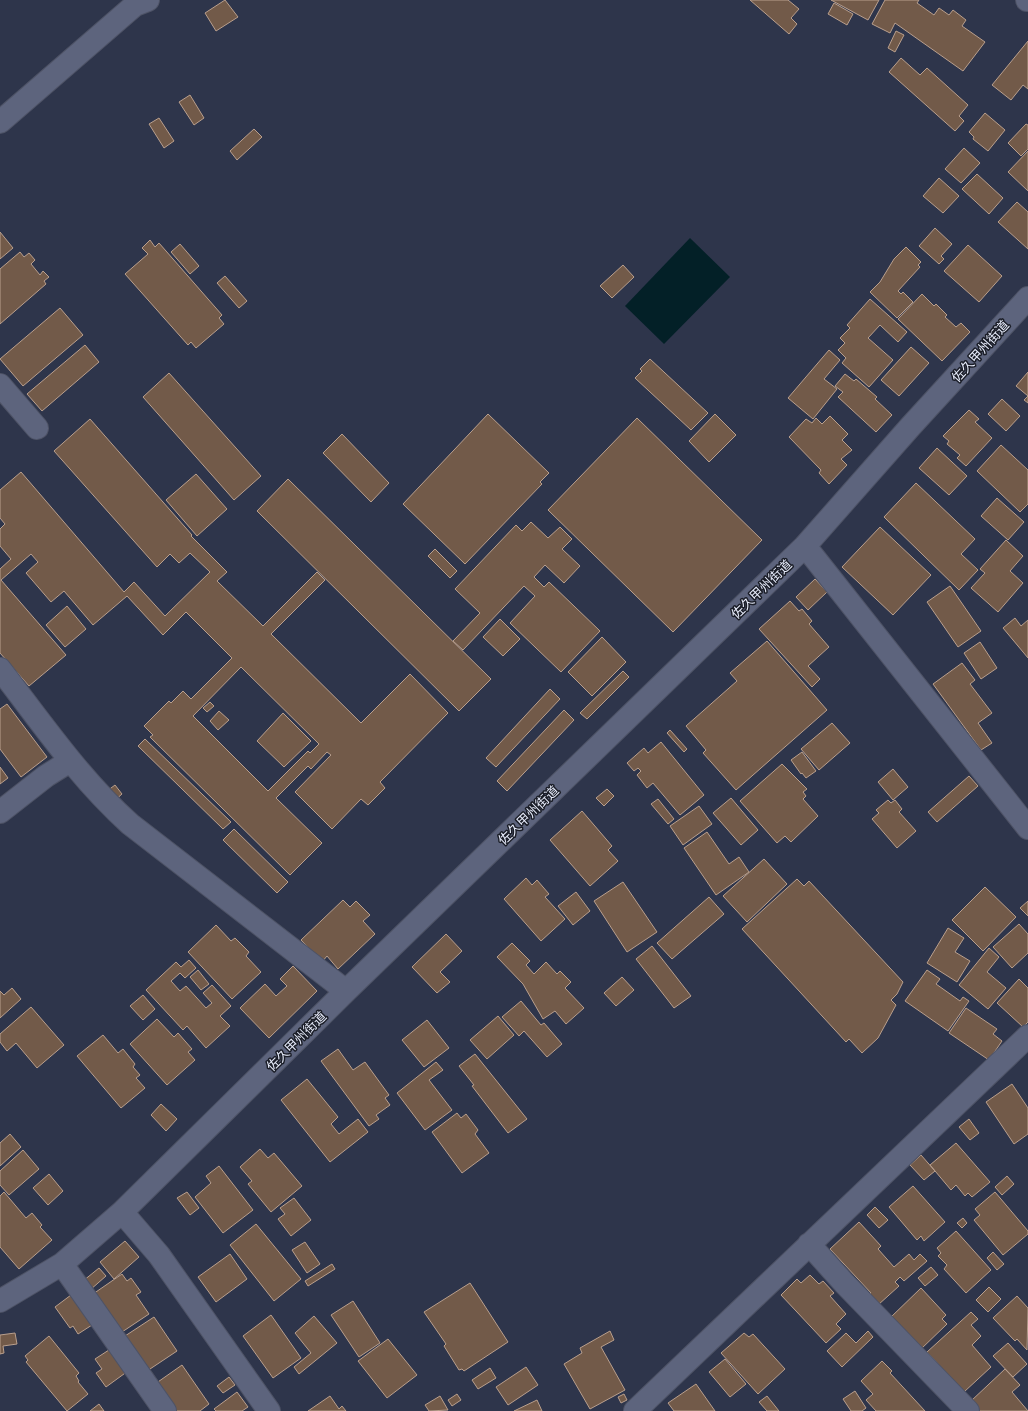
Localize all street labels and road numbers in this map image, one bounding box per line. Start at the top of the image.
street label: 佐久甲州街道 [947,316,1013,386]
street label: 佐久甲州街道 [727,555,795,623]
street label: 佐久甲州街道 [494,781,562,849]
street label: 佐久甲州街道 [262,1007,330,1075]

